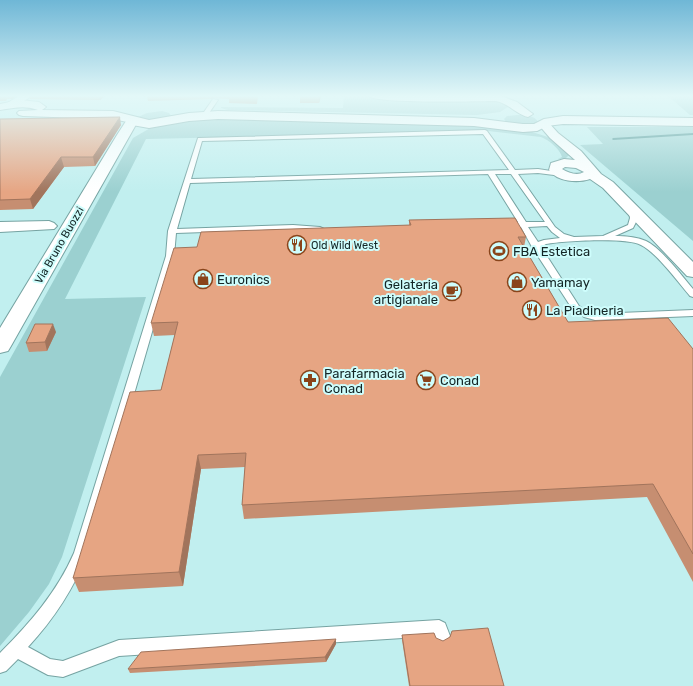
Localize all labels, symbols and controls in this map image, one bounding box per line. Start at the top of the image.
street label: Via Bruno Buozzi [32,205,87,286]
restaurant icon: Old Wild West [286,234,308,256]
place label: Old Wild West [311,239,379,252]
sports icon: FBA Estetica [488,240,510,262]
place label: FBA Estetica [513,244,590,259]
shop icon: Euronics [192,268,214,290]
shop icon: Yamamay [506,271,528,293]
place label: Euronics [217,272,270,287]
place label: Yamamay [531,275,590,290]
place label: Gelateria artigianale [374,277,438,308]
cafe icon: Gelateria artigianale [441,280,463,302]
restaurant icon: La Piadineria [521,299,543,321]
place label: La Piadineria [546,303,624,318]
place label: Parafarmacia Conad [324,366,405,396]
pharmacy icon: Parafarmacia Conad [299,369,321,391]
supermarket icon: Conad [415,369,437,391]
place label: Conad [440,373,479,388]

